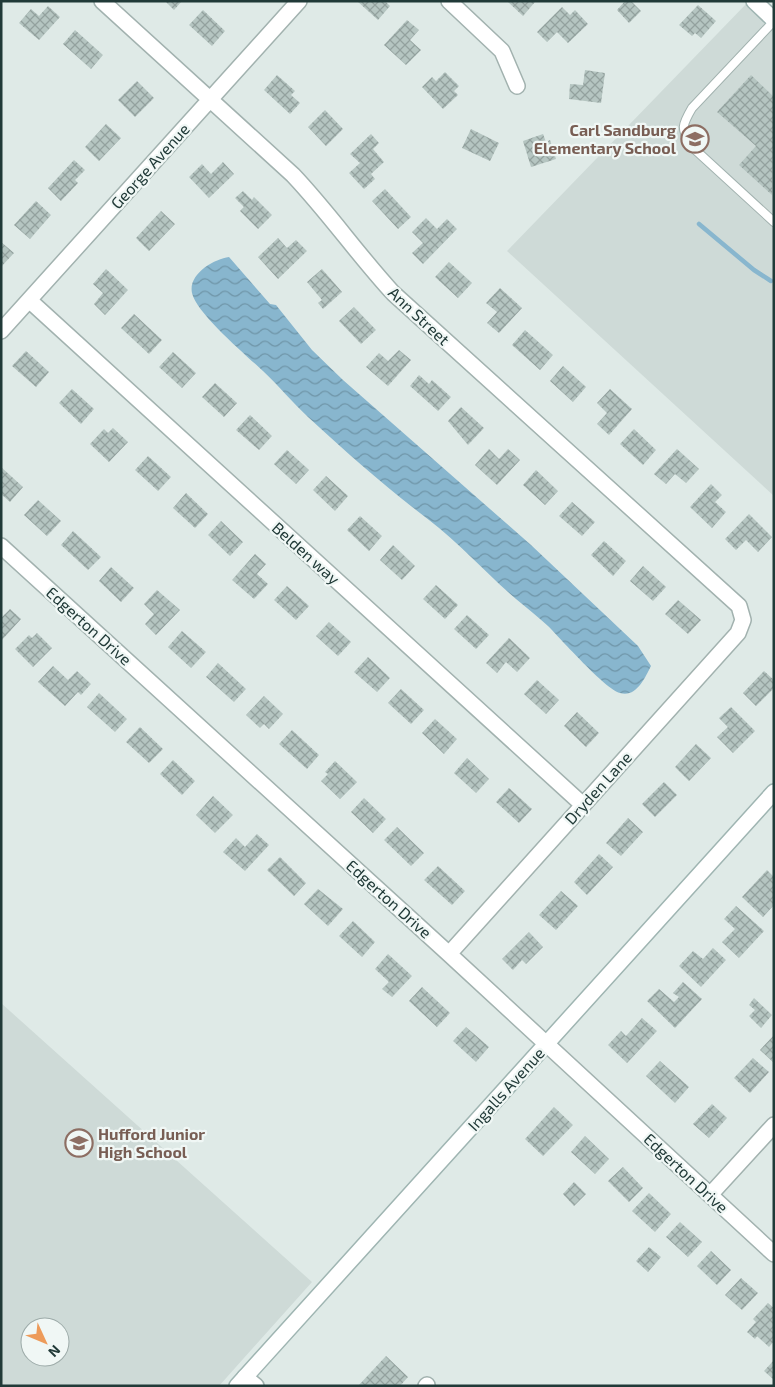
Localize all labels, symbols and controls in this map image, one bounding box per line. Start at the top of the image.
street label: George Avenue [106,119,193,212]
place label: Carl Sandburg Elementary School [534,120,677,158]
school or university icon: Carl Sandburg Elementary School [680,124,710,154]
street label: Ann Street [385,283,454,349]
street label: Belden way [269,517,344,588]
street label: Edgerton Drive [43,582,136,669]
street label: Dryden Lane [560,748,635,828]
street label: Edgerton Drive [343,855,436,942]
street label: Ingalls Avenue [463,1043,548,1134]
place label: Hufford Junior High School [98,1124,205,1161]
school or university icon: Hufford Junior High School [64,1128,94,1158]
street label: Edgerton Drive [640,1129,732,1216]
north arrow [20,1317,70,1367]
text: N [45,1342,64,1361]

